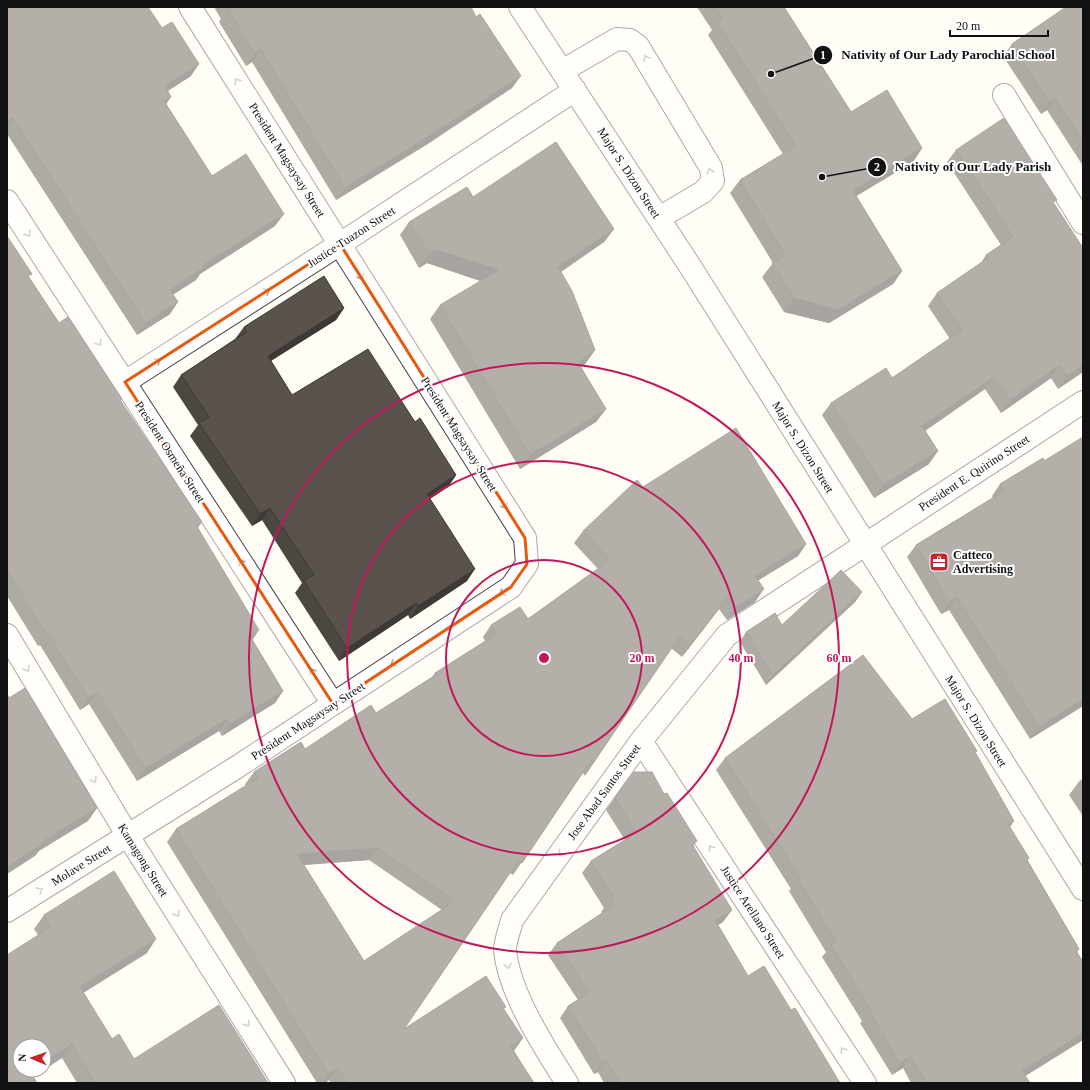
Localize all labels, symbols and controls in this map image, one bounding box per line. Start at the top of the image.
scale bar [950,12,1048,38]
text: 20 m [956,19,981,33]
callout: Nativity of Our Lady Parochial School [813,42,1063,67]
text: Nativity of Our Lady Parochial School [841,47,1055,62]
text: 1 [820,48,826,62]
one-way arrow [643,55,650,62]
one-way arrow [234,78,242,85]
street label: President Magsaysay Street [246,100,328,221]
street label: Major S. Dizon Street [594,125,664,222]
callout: Nativity of Our Lady Parish [867,154,1060,179]
text: Nativity of Our Lady Parish [895,159,1052,174]
text: 2 [874,160,880,174]
one-way arrow [707,167,715,174]
street label: Justice Tuazon Street [304,203,398,271]
one-way arrow [23,229,30,236]
one-way arrow [356,273,364,280]
one-way arrow [263,288,270,296]
one-way arrow [94,338,101,345]
one-way arrow [154,359,161,366]
street label: President Magsaysay Street [418,374,500,495]
street label: President Osmeña Street [132,399,208,506]
street label: Major S. Dizon Street [769,399,837,496]
street label: President E. Quirino Street [916,432,1033,514]
one-way arrow [500,502,507,509]
place label: Catteco Advertising [953,548,1013,576]
office icon: Catteco Advertising [928,551,950,573]
one-way arrow [238,559,246,566]
one-way arrow [499,588,506,595]
centre of rings [537,651,551,665]
text: 20 m [630,651,655,665]
text: 40 m [729,651,754,665]
text: 60 m [827,651,852,665]
one-way arrow [390,660,397,667]
one-way arrow [22,665,30,672]
one-way arrow [309,668,316,675]
street label: Major S. Dizon Street [942,673,1010,770]
street label: President Magsaysay Street [249,679,368,763]
street label: Jose Abad Santos Street [565,741,644,843]
one-way arrow [89,776,97,783]
street label: Kamagong Street [115,821,171,900]
street label: Molave Street [49,841,114,889]
one-way arrow [708,845,715,852]
one-way arrow [559,848,566,855]
street label: Justice Arellano Street [718,863,789,962]
one-way arrow [36,888,43,895]
one-way arrow [172,910,180,917]
one-way arrow [504,963,512,969]
one-way arrow [242,1020,249,1027]
north arrow [12,1038,52,1078]
one-way arrow [841,1048,848,1055]
text: N [16,1053,28,1062]

